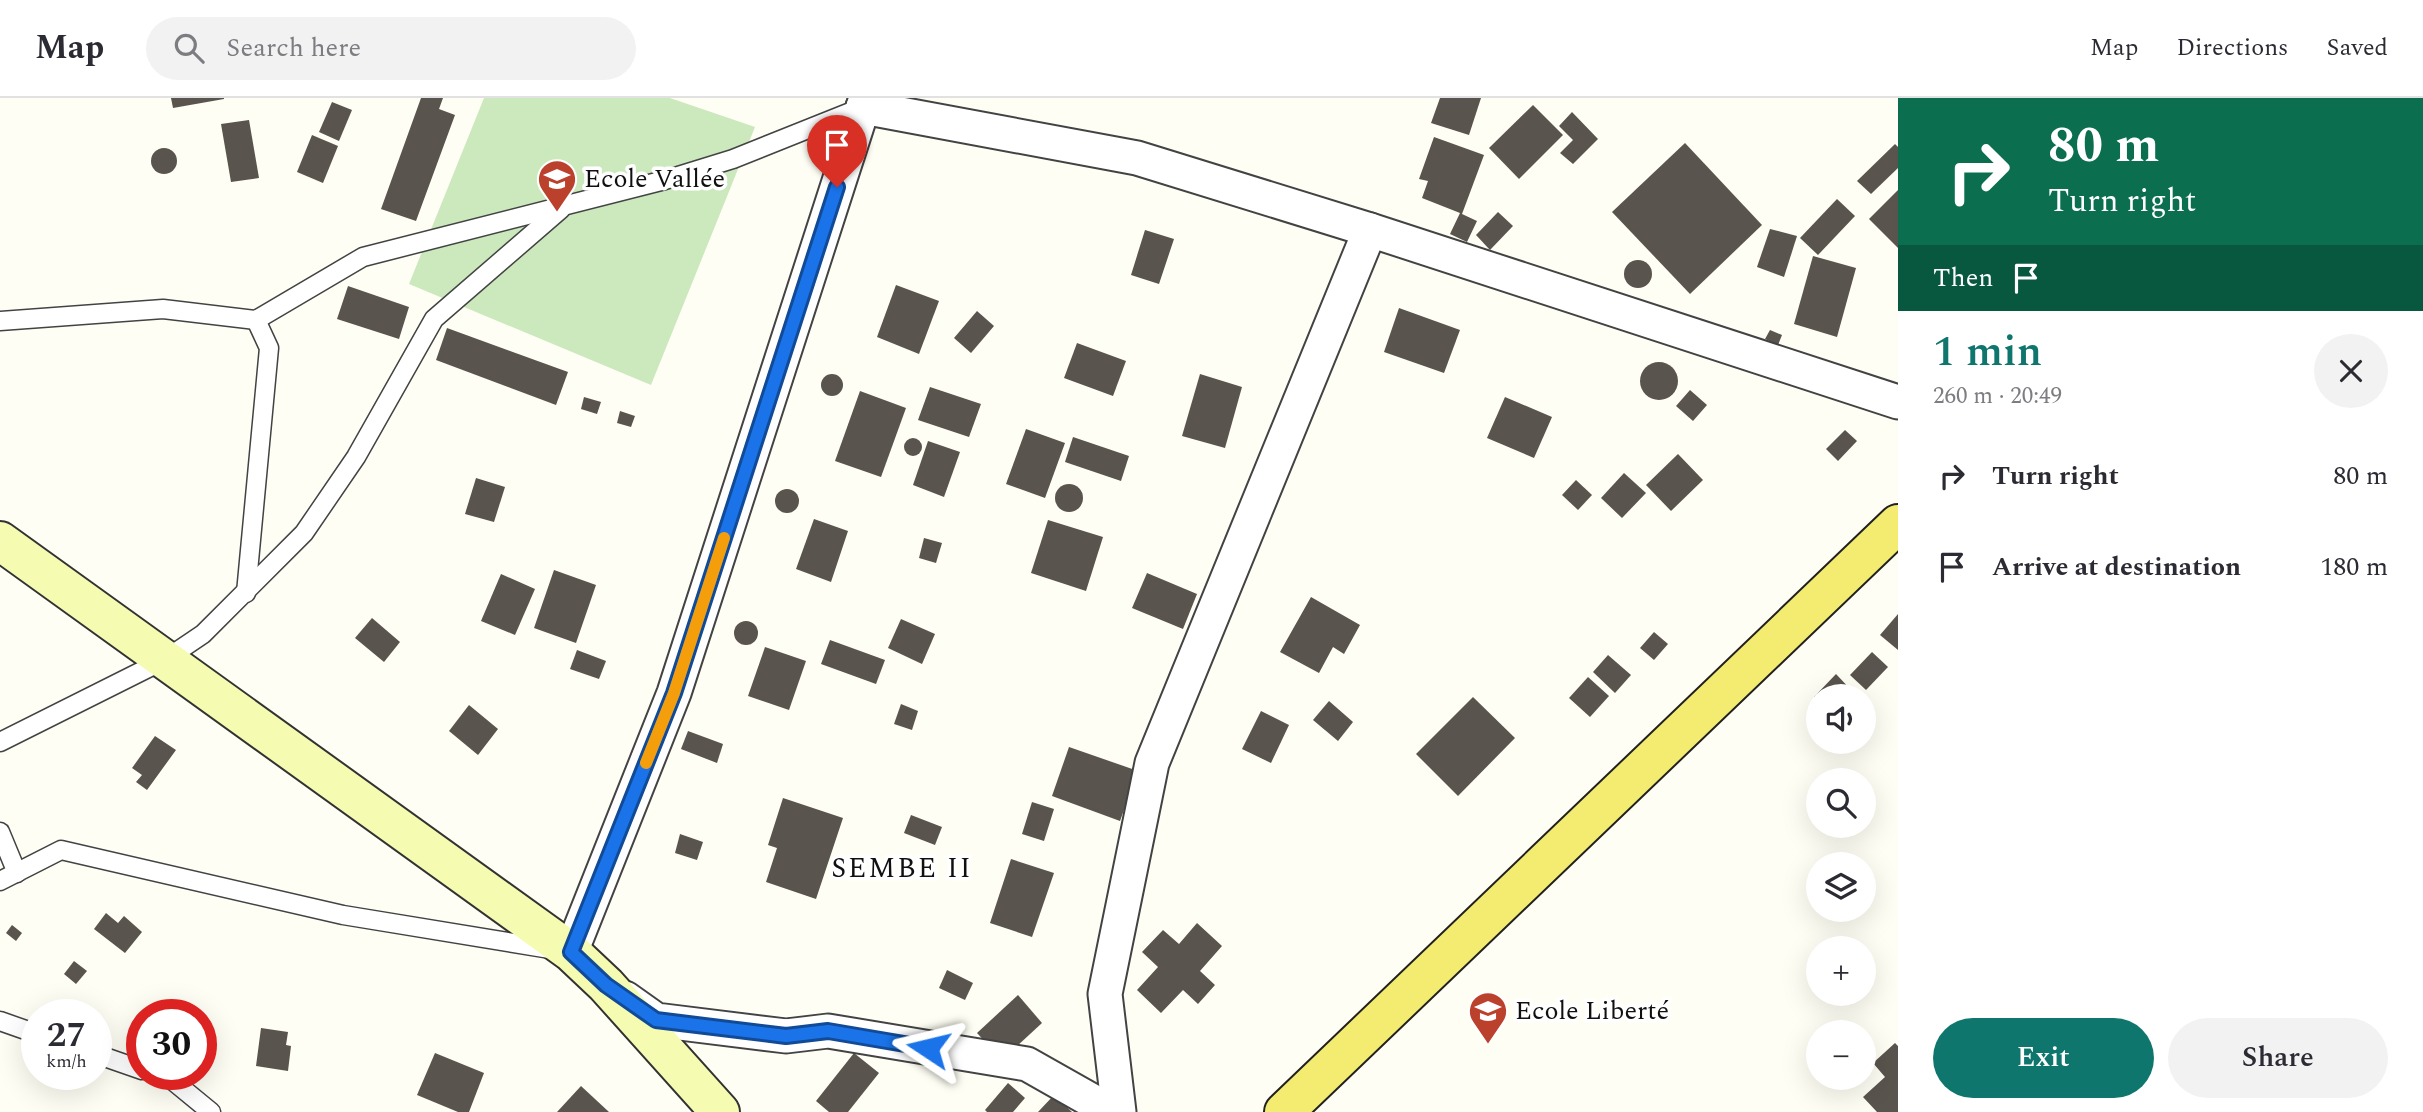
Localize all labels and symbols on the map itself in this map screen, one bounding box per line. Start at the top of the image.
pin [807,115,867,187]
school or university icon: Ecole Vallée [536,158,578,213]
place label: Ecole Vallée [584,159,725,199]
district label: SEMBE II [831,847,973,890]
school or university icon: Ecole Liberté [1467,990,1509,1045]
place label: Ecole Liberté [1515,991,1669,1031]
speed limit sign: 30 [126,999,217,1090]
position arrow [891,1011,965,1085]

